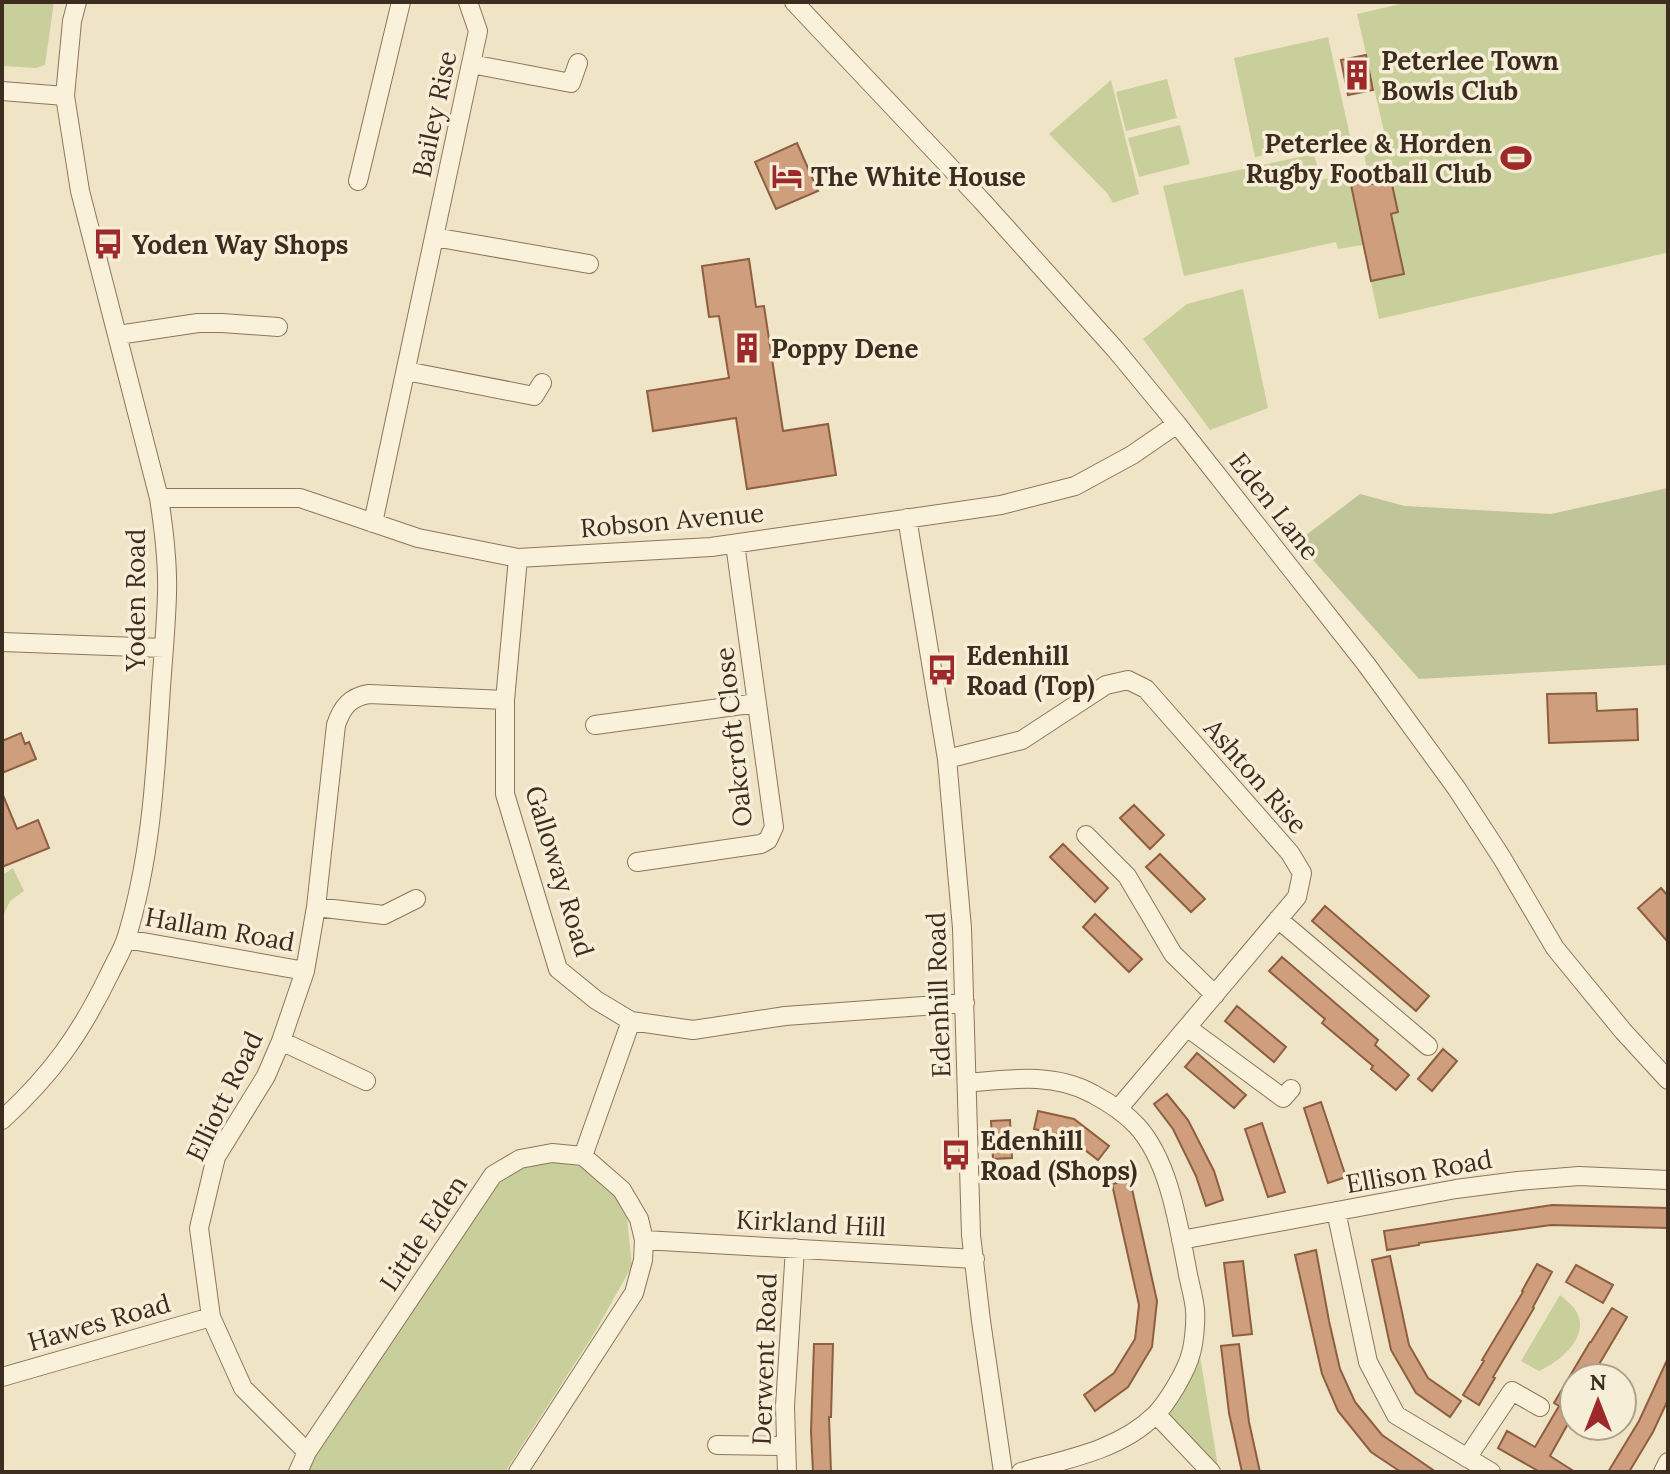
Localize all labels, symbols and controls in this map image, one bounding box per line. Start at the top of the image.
place label: Peterlee Town Bowls Club [1381,44,1559,107]
street label: Bailey Rise [405,48,463,180]
building icon: Peterlee Town Bowls Club [1340,58,1374,92]
place label: Peterlee & Horden Rugby Football Club [1246,127,1492,190]
sports icon: Peterlee & Horden Rugby Football Club [1499,141,1533,175]
hotel icon: The White House [770,159,804,193]
place label: The White House [811,160,1026,193]
bus stop icon: Yoden Way Shops [91,227,125,261]
place label: Yoden Way Shops [132,228,348,261]
building icon: Poppy Dene [730,331,764,365]
place label: Poppy Dene [771,332,918,365]
street label: Eden Lane [1223,446,1327,566]
street label: Robson Avenue [579,496,765,544]
street label: Yoden Road [119,529,152,672]
place label: Edenhill Road (Top) [966,639,1095,703]
street label: Oakcroft Close [707,646,759,828]
bus stop icon: Edenhill Road (Top) [925,653,959,687]
street label: Ashton Rise [1197,711,1315,840]
street label: Galloway Road [518,782,602,960]
street label: Hallam Road [143,900,297,958]
street label: Edenhill Road [919,912,957,1078]
street label: Elliott Road [178,1026,270,1166]
place label: Edenhill Road (Shops) [980,1124,1137,1188]
bus stop icon: Edenhill Road (Shops) [939,1138,973,1172]
street label: Ellison Road [1343,1142,1495,1200]
street label: Little Eden [372,1169,474,1297]
street label: Kirkland Hill [735,1203,887,1243]
street label: Derwent Road [745,1272,783,1446]
street label: Hawes Road [24,1286,174,1358]
north arrow [1558,1362,1638,1442]
text: N [1589,1368,1607,1396]

